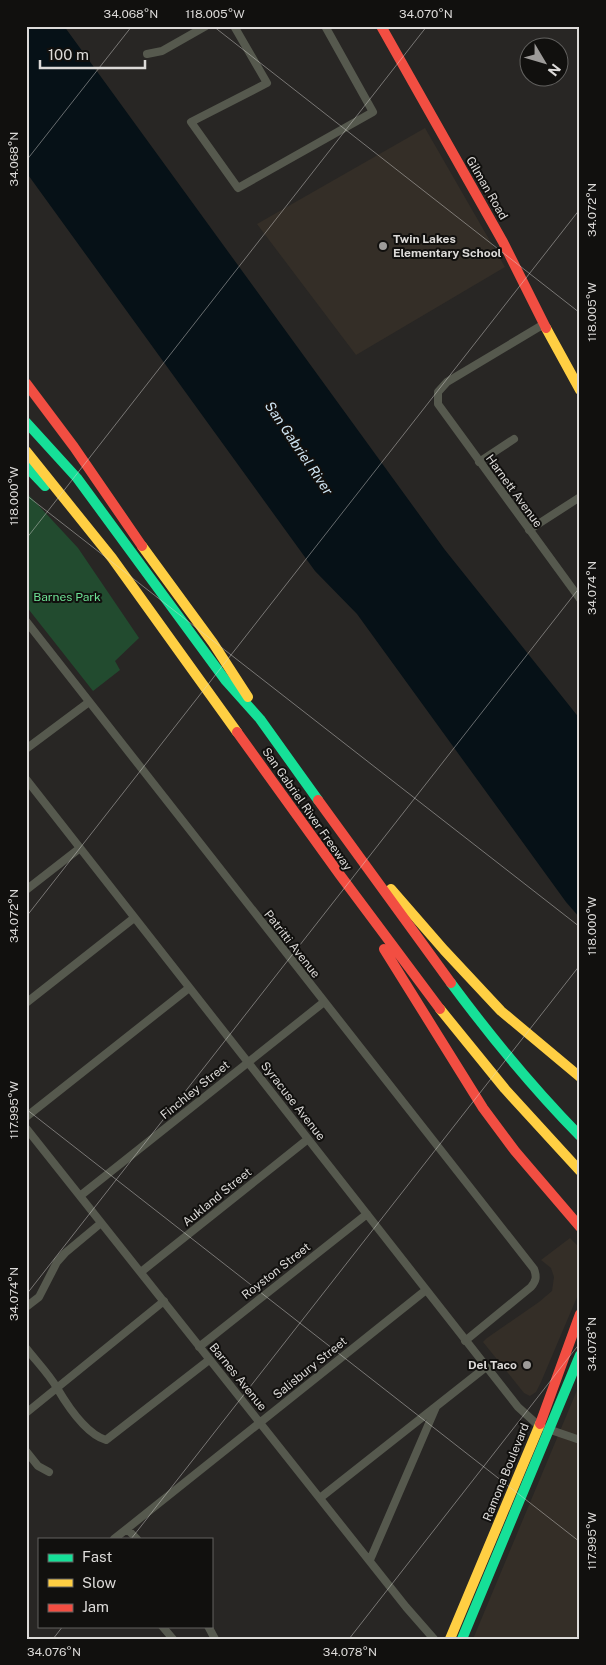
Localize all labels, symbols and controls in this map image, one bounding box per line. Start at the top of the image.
text: 34.068°N [104,7,158,21]
text: 118.005°W [185,7,245,21]
text: 34.070°N [399,7,453,21]
scale bar [40,38,145,70]
north arrow [518,38,568,88]
text: 100 m [48,46,89,63]
text: N [545,61,564,79]
text: 34.068°N [7,132,21,186]
street label: Gilman Road [463,154,511,222]
text: 34.072°N [585,183,599,237]
place label: Twin Lakes Elementary School [393,232,502,260]
marker: Twin Lakes Elementary School [377,240,389,252]
text: 118.005°W [585,282,599,342]
water label: San Gabriel River [262,398,337,498]
street label: Harnett Avenue [483,452,545,530]
text: 118.000°W [7,466,21,526]
text: 34.074°N [585,561,599,615]
park label: Barnes Park [33,590,101,604]
street label: San Gabriel River Freeway [259,745,355,874]
text: 34.072°N [7,889,21,943]
text: 118.000°W [585,896,599,956]
street label: Patritti Avenue [261,907,323,981]
street label: Finchley Street [158,1058,233,1122]
street label: Syracuse Avenue [258,1059,328,1143]
text: 117.995°W [7,1081,21,1139]
street label: Aukland Street [180,1165,254,1229]
street label: Royston Street [239,1240,313,1302]
text: 34.074°N [7,1267,21,1321]
text: 34.078°N [585,1317,599,1371]
street label: Salisbury Street [270,1334,350,1402]
street label: Barnes Avenue [206,1340,270,1414]
place label: Del Taco [468,1358,517,1372]
marker: Del Taco [521,1359,533,1371]
street label: Ramona Boulevard [480,1421,532,1523]
text: 117.995°W [585,1512,599,1570]
legend [38,1538,212,1628]
text: Fast [82,1548,112,1565]
text: Slow [82,1574,117,1591]
text: Jam [82,1598,109,1615]
text: 34.076°N [27,1645,81,1659]
text: 34.078°N [323,1645,377,1659]

